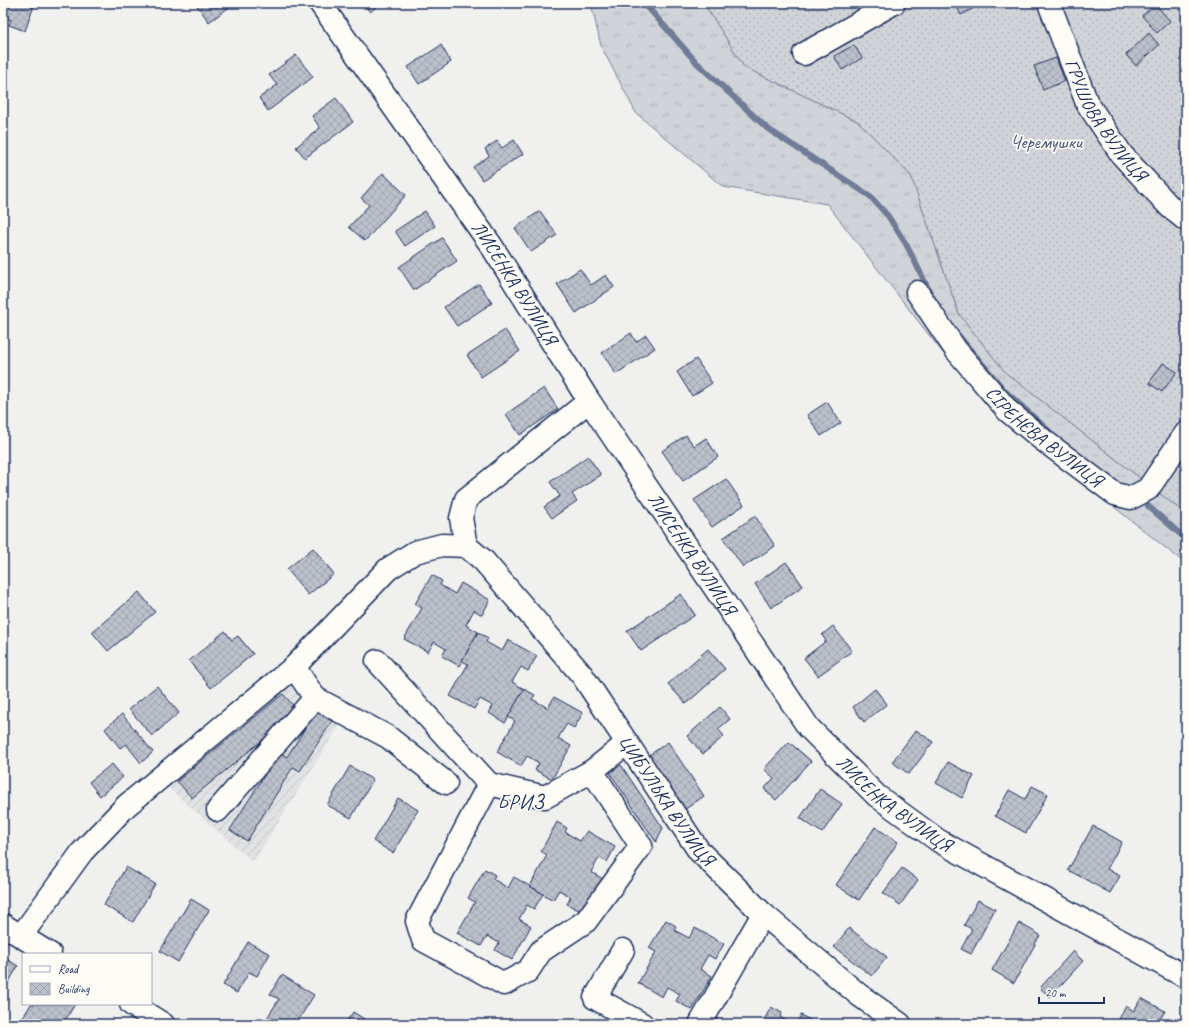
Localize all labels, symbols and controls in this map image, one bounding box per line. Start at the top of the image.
street label: ГРУШОВА ВУЛИЦЯ [1059,56,1154,188]
park label: Черемушки [1010,130,1083,154]
street label: ЛИСЕНКА ВУЛИЦЯ [466,217,564,352]
street label: СІРЕНЄВА ВУЛИЦЯ [980,381,1109,494]
street label: ЛИСЕНКА ВУЛИЦЯ [642,489,743,622]
street label: ЦИБУЛЬКА ВУЛИЦЯ [613,730,721,873]
street label: ЛИСЕНКА ВУЛИЦЯ [831,750,958,859]
district label: БРИЗ [497,790,546,815]
legend [22,953,152,1005]
text: Road [58,961,80,977]
scale bar [1039,979,1104,1005]
text: Building [58,981,90,997]
text: 20 m [1045,985,1067,1001]

